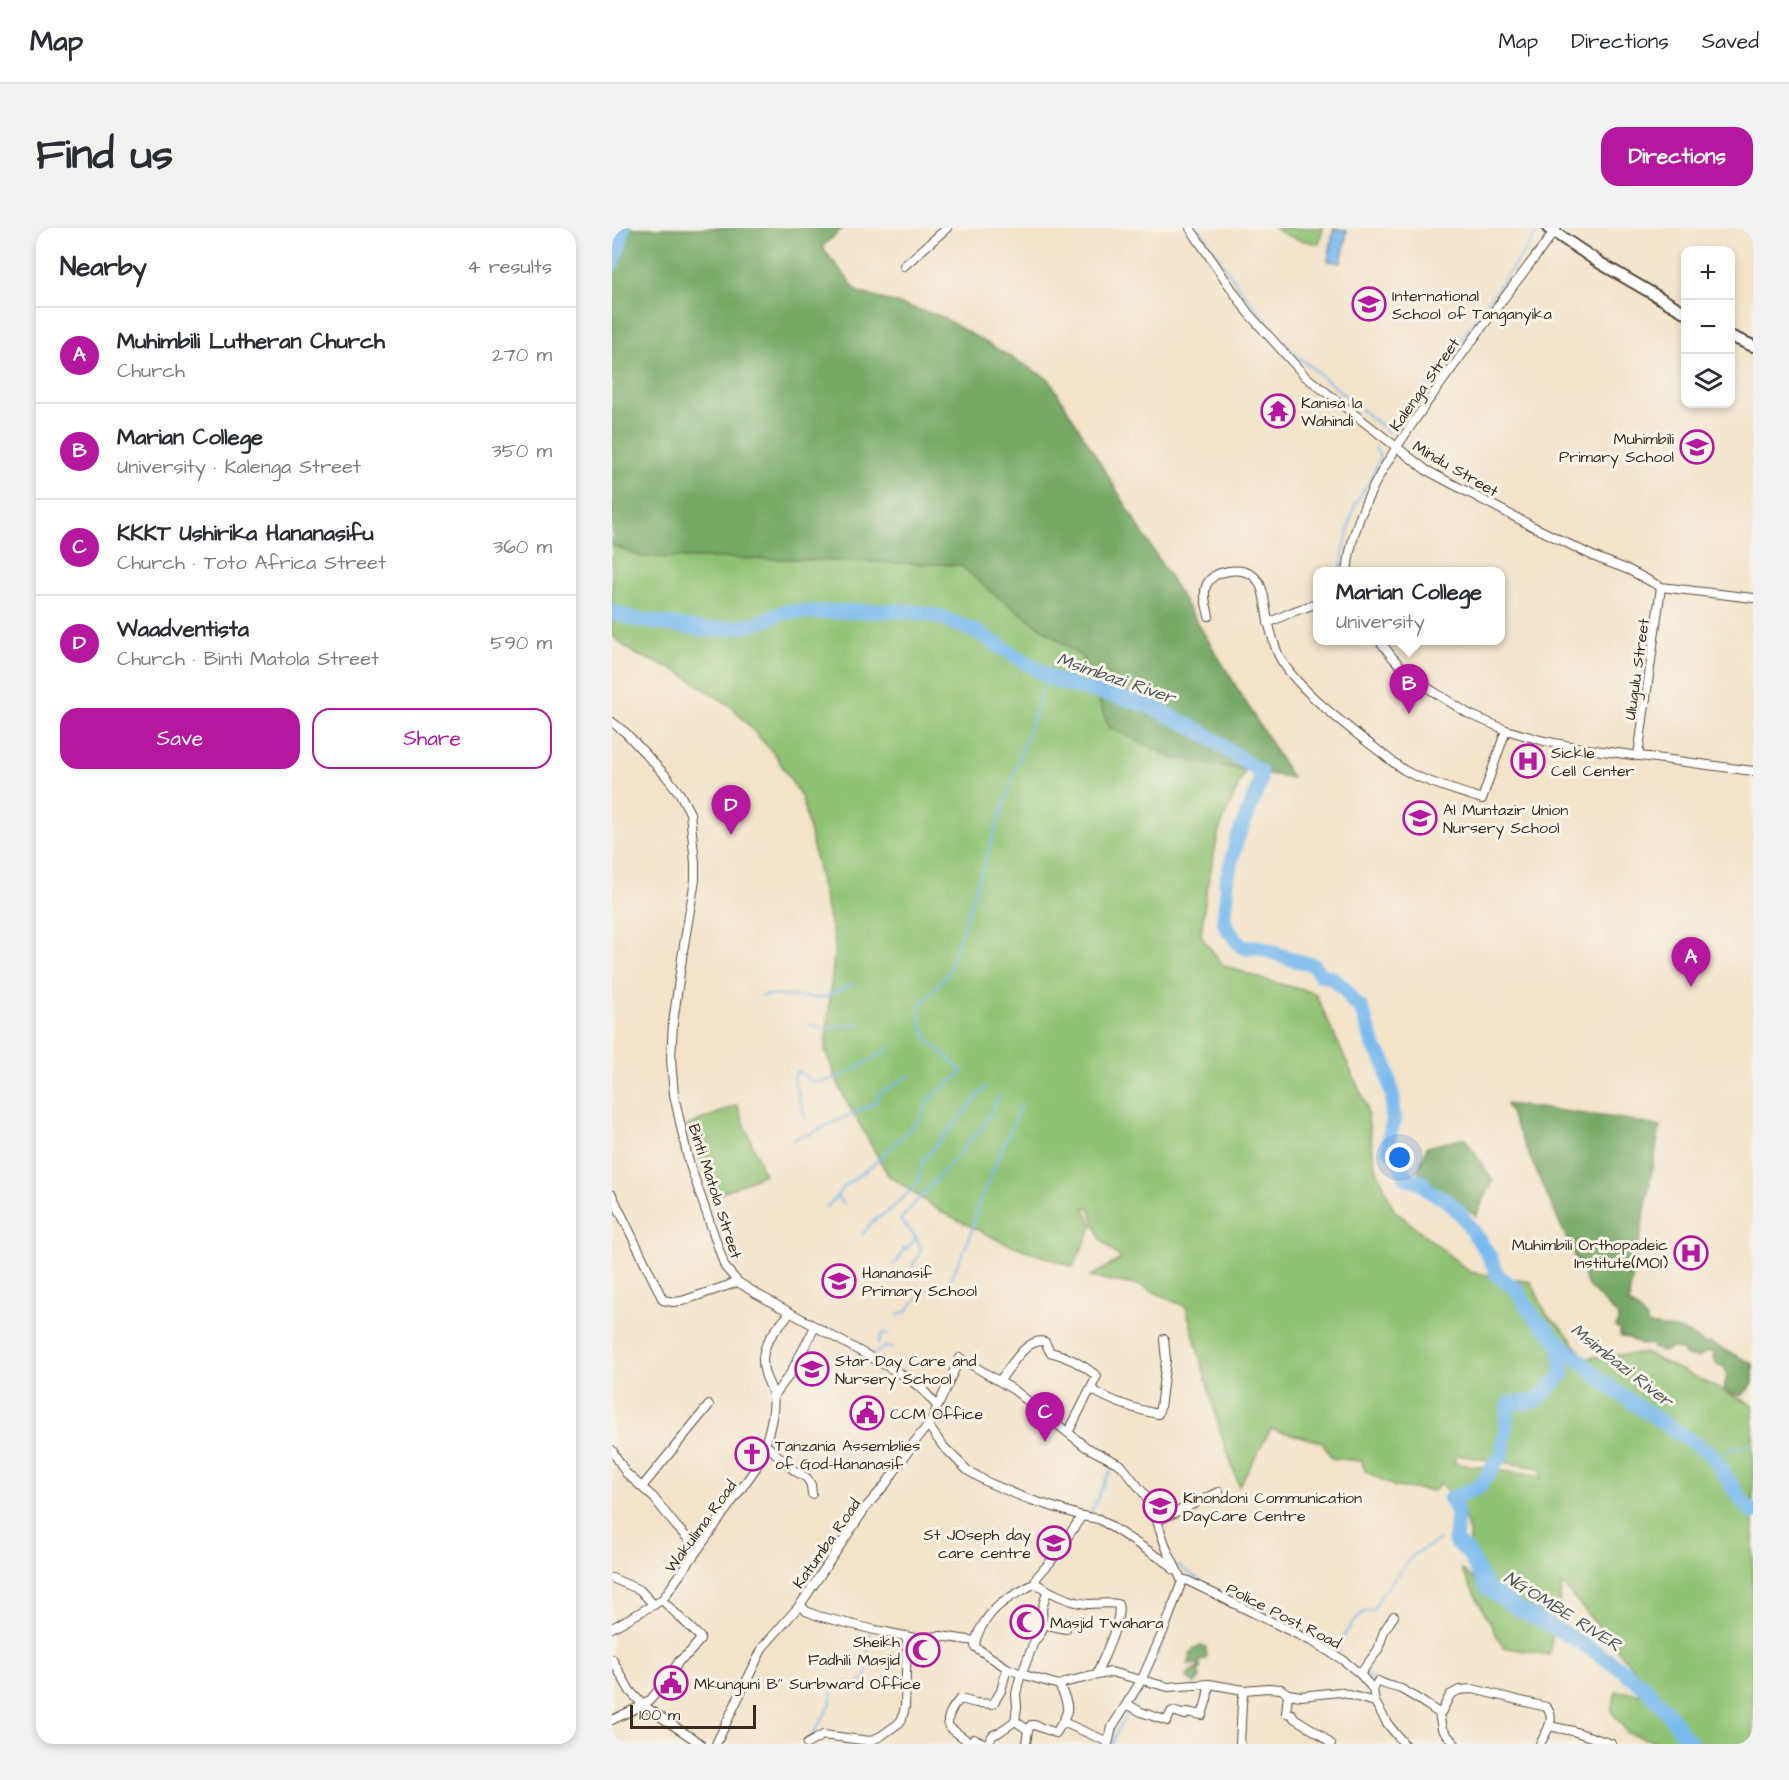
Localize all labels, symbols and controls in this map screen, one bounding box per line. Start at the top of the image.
text: Map [30,22,83,61]
text: Map [1498,27,1538,56]
text: Directions [1571,27,1669,56]
text: Saved [1702,27,1759,56]
text: Find us [36,127,173,185]
button: Directions [1601,127,1753,186]
map controls [1681,246,1735,408]
button: + [1681,246,1735,300]
text: Nearby [60,249,147,285]
text: 4 results [467,253,552,281]
place label: International School of Tanganyika [1392,285,1552,326]
school or university icon: International School of Tanganyika [1351,286,1387,322]
button: − [1681,300,1735,354]
text: Muhimbili Lutheran Church [117,326,385,357]
street label: Kalenga Street [1385,333,1466,436]
text: A [73,341,86,369]
text: 270 m [492,341,552,369]
button: layers [1681,354,1735,408]
text: Church [117,357,185,385]
place label: Kanisa la Wahindi [1301,392,1362,432]
temple icon: Kanisa la Wahindi [1260,393,1296,429]
text: Marian College [117,422,263,453]
place label: Muhimbili Primary School [1559,428,1675,469]
school or university icon: Muhimbili Primary School [1679,429,1715,465]
street label: Mindu Street [1409,435,1503,503]
text: B [72,437,87,465]
text: 350 m [491,437,552,465]
text: University · Kalenga Street [117,453,361,481]
text: KKKT Ushirika Hananasifu [117,518,374,549]
text: C [72,533,87,561]
text: 360 m [493,533,552,561]
text: Church · Toto Africa Street [117,549,386,577]
popup [1313,567,1505,645]
text: Marian College [1336,577,1482,608]
text: University [1336,608,1425,636]
text: Waadventista [117,614,249,645]
street label: Ulugulu Street [1619,616,1656,722]
text: D [73,629,86,657]
text: 590 m [490,629,552,657]
text: Church · Binti Matola Street [117,645,379,673]
water label: Msimbazi River [1053,647,1180,711]
pin: B [1390,664,1428,714]
button: Save [60,708,300,769]
button: Share [312,708,552,769]
place label: Sickle Cell Center [1551,742,1635,782]
hospital icon: Sickle Cell Center [1510,743,1546,779]
pin: D [712,786,750,835]
place label: Al Muntazir Union Nursery School [1443,799,1568,840]
school or university icon: Al Muntazir Union Nursery School [1402,800,1438,836]
pin: A [1672,938,1710,987]
street label: Binti Matola Street [683,1121,747,1262]
your location [1385,1143,1414,1172]
place label: Muhimbili Orthopadeic Institute(MOI) [1512,1234,1668,1274]
hospital icon: Muhimbili Orthopadeic Institute(MOI) [1673,1235,1709,1271]
place label: Hananasif Primary School [862,1262,977,1303]
school or university icon: Hananasif Primary School [821,1263,857,1299]
water label: Msimbazi River [1565,1318,1680,1414]
place label: Star Day Care and Nursery School [835,1350,977,1391]
school or university icon: Star Day Care and Nursery School [794,1351,830,1387]
pin: C [1026,1392,1064,1442]
public building icon: CCM Office [849,1395,885,1431]
place label: CCM Office [890,1403,984,1425]
place label: Tanzania Assemblies of God-Hananasif [775,1435,920,1475]
church icon: Tanzania Assemblies of God-Hananasif [734,1436,770,1472]
street label: Wakulima Road [660,1476,742,1577]
place label: Kinondoni Communication DayCare Centre [1183,1487,1362,1528]
school or university icon: Kinondoni Communication DayCare Centre [1142,1488,1178,1524]
street label: Katumba Road [788,1494,866,1593]
place label: St JOseph day care centre [924,1524,1031,1564]
school or university icon: St JOseph day care centre [1036,1525,1072,1561]
water label: NG'OMBE RIVER [1499,1565,1627,1658]
street label: Police Post Road [1222,1577,1345,1654]
mosque icon: Masjid Twahara [1009,1604,1045,1640]
place label: Masjid Twahara [1050,1612,1163,1634]
place label: Sheikh Fadhili Masjid [808,1631,900,1671]
mosque icon: Sheikh Fadhili Masjid [905,1632,941,1668]
public building icon: Mkunguni B'' Surbward Office [653,1665,689,1701]
place label: Mkunguni B'' Surbward Office [694,1673,921,1696]
scale bar [630,1702,756,1730]
text: 100 m [639,1704,680,1726]

